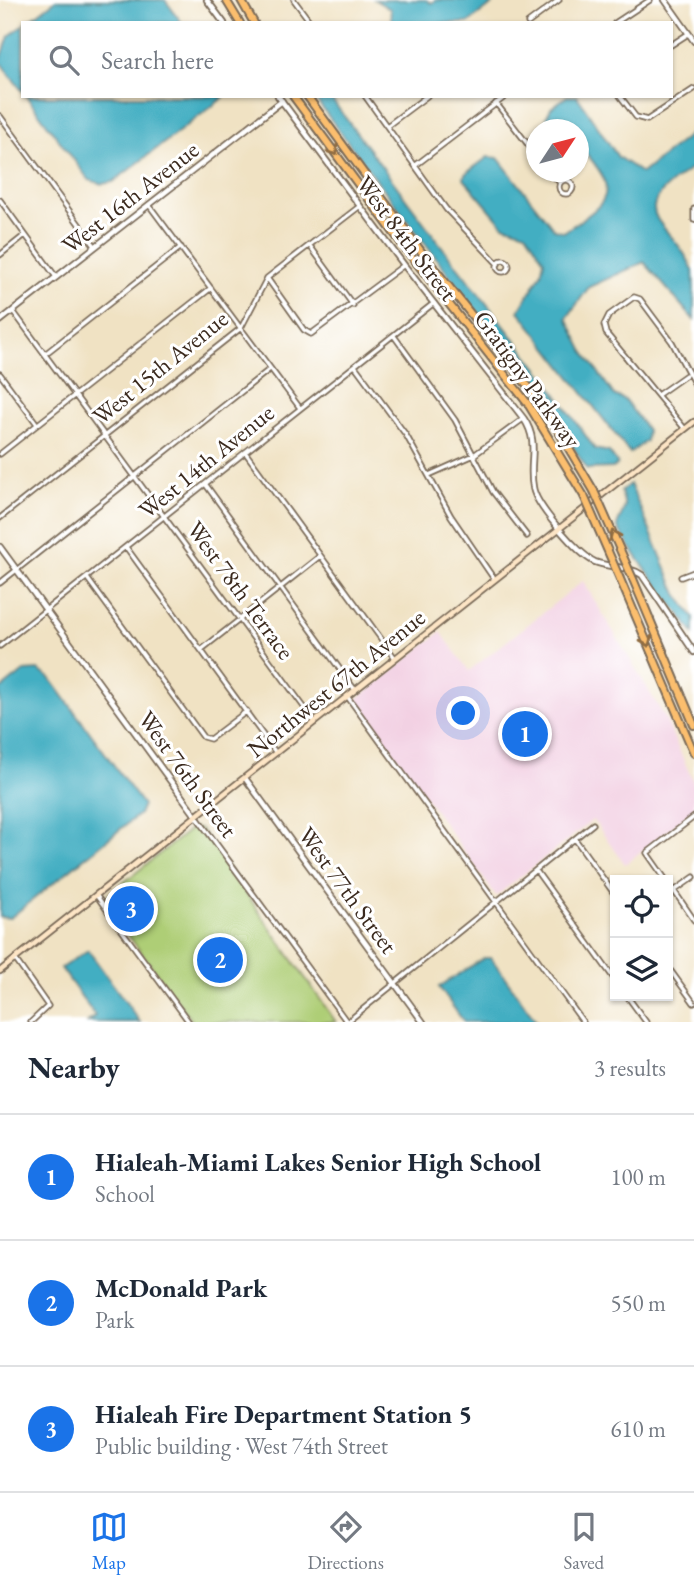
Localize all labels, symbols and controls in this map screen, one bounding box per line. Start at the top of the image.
search box [21,21,673,98]
icon: search [45,41,83,79]
text: Search here [101,43,214,77]
north arrow [526,119,589,182]
street label: West 16th Avenue [55,134,205,260]
one-way arrow [325,144,338,156]
street label: West 84th Street [350,169,465,307]
street label: West 15th Avenue [86,303,234,431]
street label: Gratigny Parkway [468,304,589,454]
street label: West 14th Avenue [132,397,280,525]
street label: West 78th Terrace [180,515,302,665]
one-way arrow [608,530,622,542]
street label: Northwest 67th Avenue [241,602,431,764]
one-way arrow [638,635,652,647]
your location [446,696,480,730]
street label: West 76th Street [132,704,245,844]
pin: 1 [502,708,548,760]
street label: West 77th Street [292,820,405,960]
map controls [610,875,673,1001]
button: locate [610,875,673,938]
pin: 3 [108,883,154,935]
pin: 2 [197,934,243,986]
button: layers [610,938,673,1001]
text: Nearby [28,1048,120,1087]
text: 3 results [594,1053,666,1083]
text: Hialeah-Miami Lakes Senior High School [95,1145,541,1179]
text: 1 [45,1162,57,1192]
text: 100 m [610,1162,666,1192]
text: School [95,1179,155,1209]
text: McDonald Park [95,1271,267,1305]
text: 2 [45,1288,57,1318]
text: 550 m [610,1288,666,1318]
text: Park [95,1305,134,1335]
text: Hialeah Fire Department Station 5 [95,1397,472,1431]
text: 3 [45,1414,57,1444]
text: 610 m [610,1414,666,1444]
text: Public building · West 74th Street [95,1431,388,1461]
tab: Map [90,1508,128,1575]
tab: Directions [307,1508,384,1575]
tab: Saved [563,1508,604,1575]

